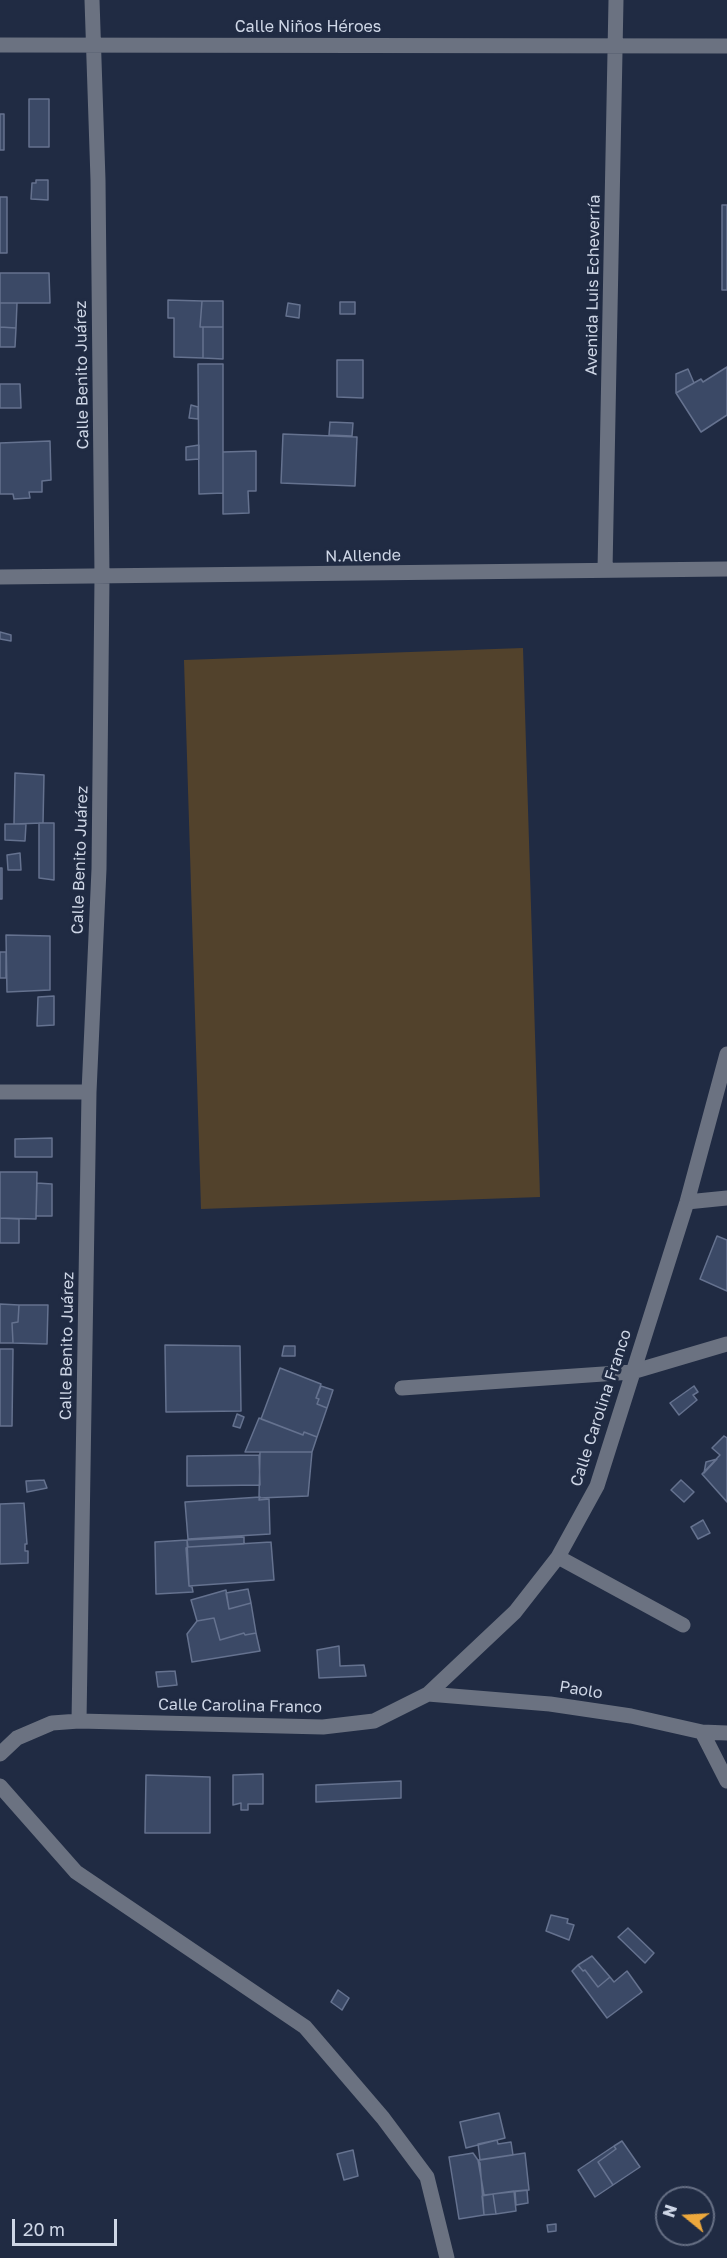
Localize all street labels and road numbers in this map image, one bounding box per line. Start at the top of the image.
street label: Calle Niños Héroes [235,17,381,37]
street label: Avenida Luis Echeverría [582,194,604,376]
street label: Calle Benito Juárez [71,301,93,449]
street label: N.Allende [325,546,401,566]
street label: Calle Benito Juárez [68,785,92,935]
street label: Calle Benito Juárez [56,1272,78,1420]
street label: Calle Carolina Franco [567,1327,635,1489]
street label: Paolo [558,1677,604,1703]
street label: Calle Carolina Franco [158,1695,322,1717]

